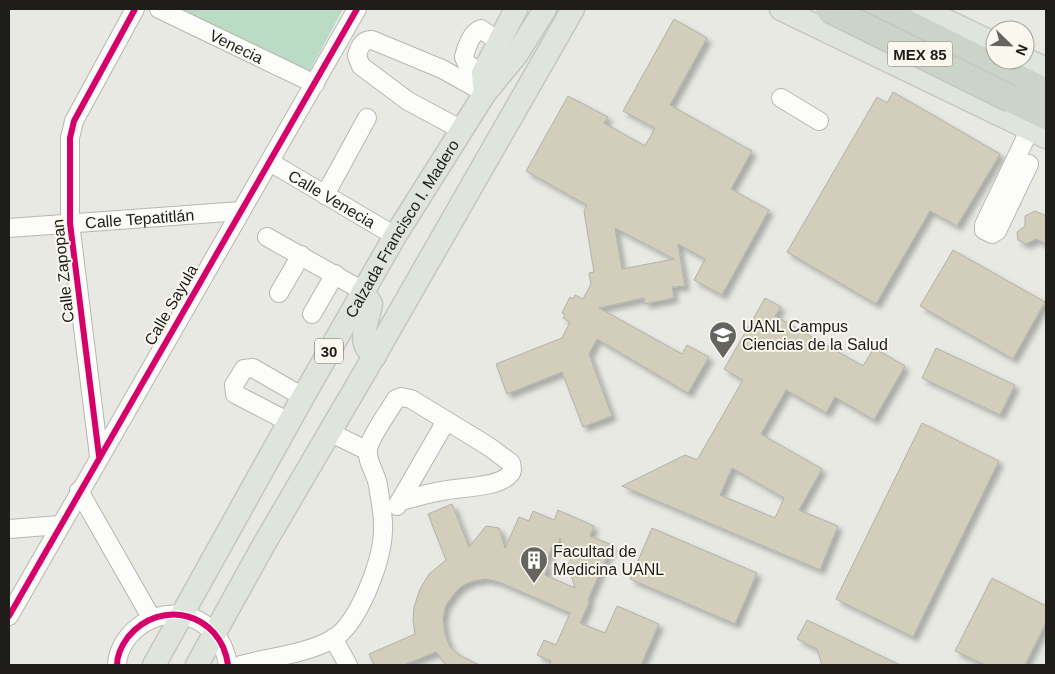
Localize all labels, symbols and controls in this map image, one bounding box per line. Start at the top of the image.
north arrow [985,20,1035,70]
street label: Venecia [207,26,266,66]
road number: MEX 85 [888,42,952,66]
text: N [1013,42,1031,58]
street label: Calzada Francisco I. Madero [342,136,462,320]
street label: Calle Venecia [285,166,379,231]
street label: Calle Tepatitlán [85,206,195,231]
street label: Calle Zapopan [49,218,77,324]
street label: Calle Sayula [141,262,201,348]
place label: UANL Campus Ciencias de la Salud [742,318,888,353]
school or university icon: UANL Campus Ciencias de la Salud [708,320,738,359]
road number: 30 [315,338,343,364]
place label: Facultad de Medicina UANL [553,543,664,578]
building icon: Facultad de Medicina UANL [519,545,549,584]

